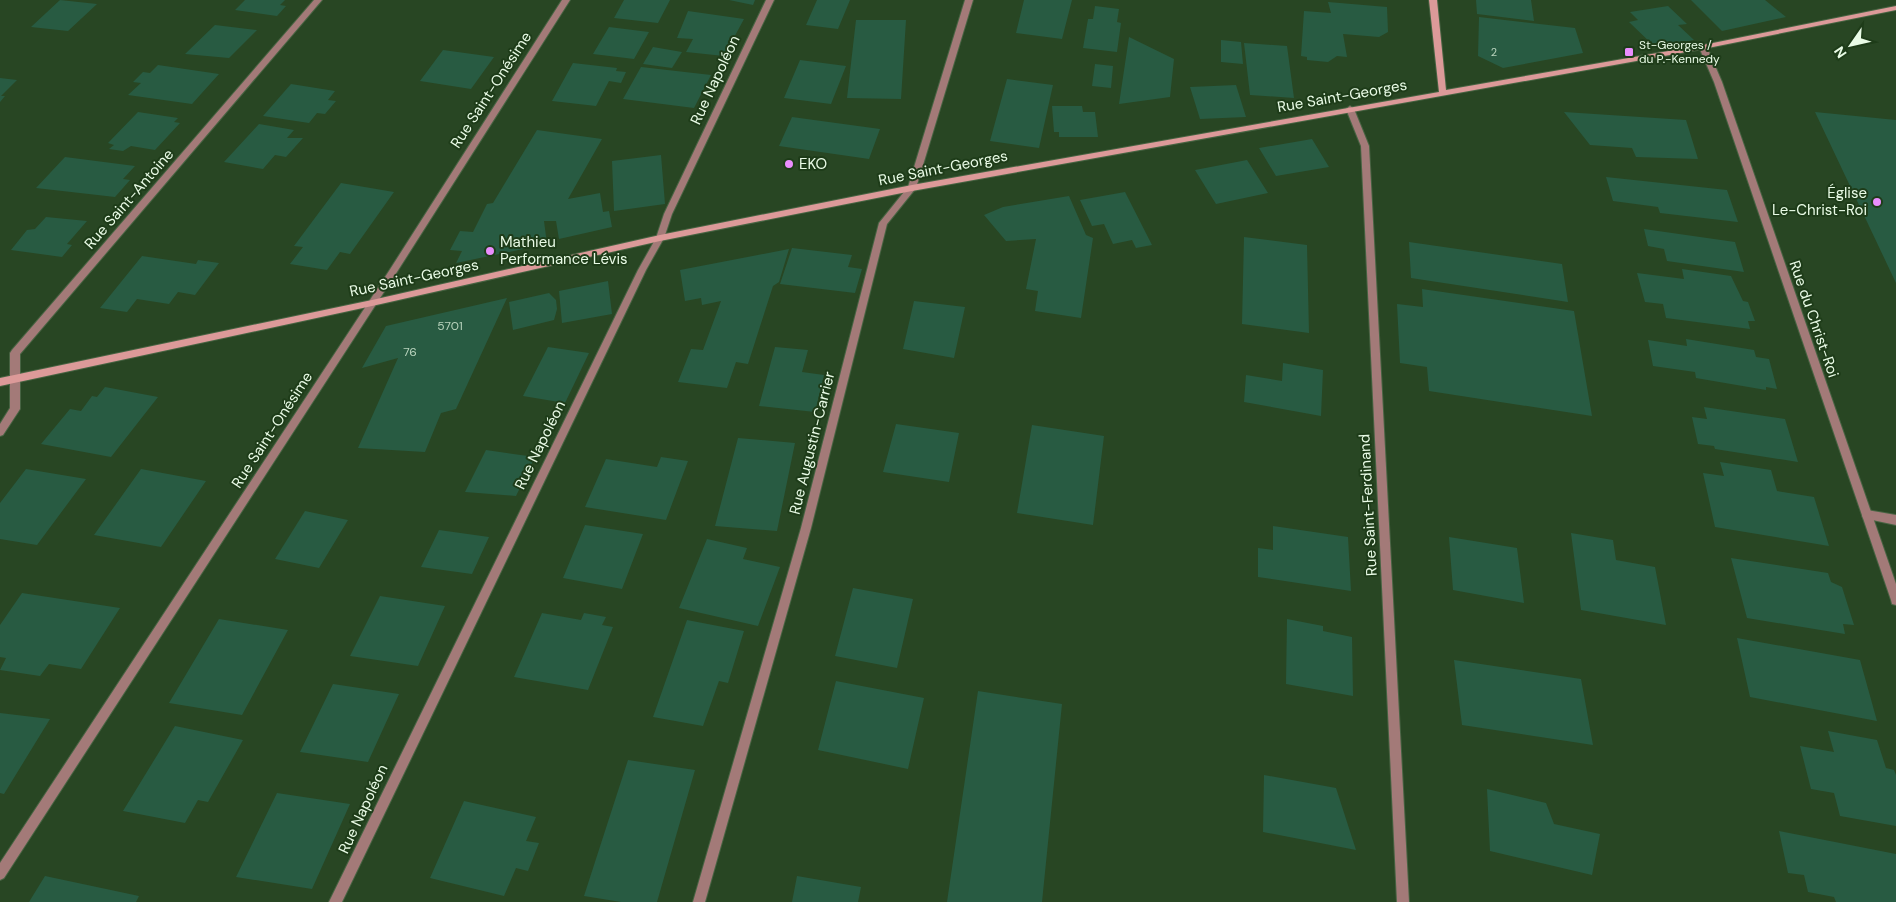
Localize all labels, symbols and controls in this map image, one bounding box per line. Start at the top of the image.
north arrow [1826,20,1876,70]
street label: Rue Saint-Onésime [446,28,536,152]
street label: Rue Napoléon [686,32,744,128]
place label: St-Georges / du P.-Kennedy [1639,37,1720,67]
text: N [1830,43,1851,62]
house number: 2 [1491,45,1497,59]
marker: St-Georges / du P.-Kennedy [1623,46,1635,58]
street label: Rue Saint-Georges [1276,75,1408,117]
street label: Rue Saint-Antoine [80,145,178,253]
street label: Rue Saint-Georges [877,146,1009,190]
place label: EKO [799,154,827,174]
marker: EKO [783,158,795,170]
place label: Église Le-Christ-Roi [1772,183,1867,220]
marker: Église Le-Christ-Roi [1871,196,1883,208]
place label: Mathieu Performance Lévis [500,232,628,269]
marker: Mathieu Performance Lévis [484,245,496,257]
street label: Rue Saint-Georges [348,255,480,301]
street label: Rue du Christ-Roi [1785,258,1843,380]
house number: 5701 [437,318,463,334]
house number: 76 [403,344,417,360]
street label: Rue Saint-Onésime [227,368,317,492]
street label: Rue Augustin-Carrier [785,369,840,516]
street label: Rue Napoléon [510,397,570,493]
street label: Rue Saint-Ferdinand [1354,433,1382,577]
street label: Rue Napoléon [334,761,392,857]

